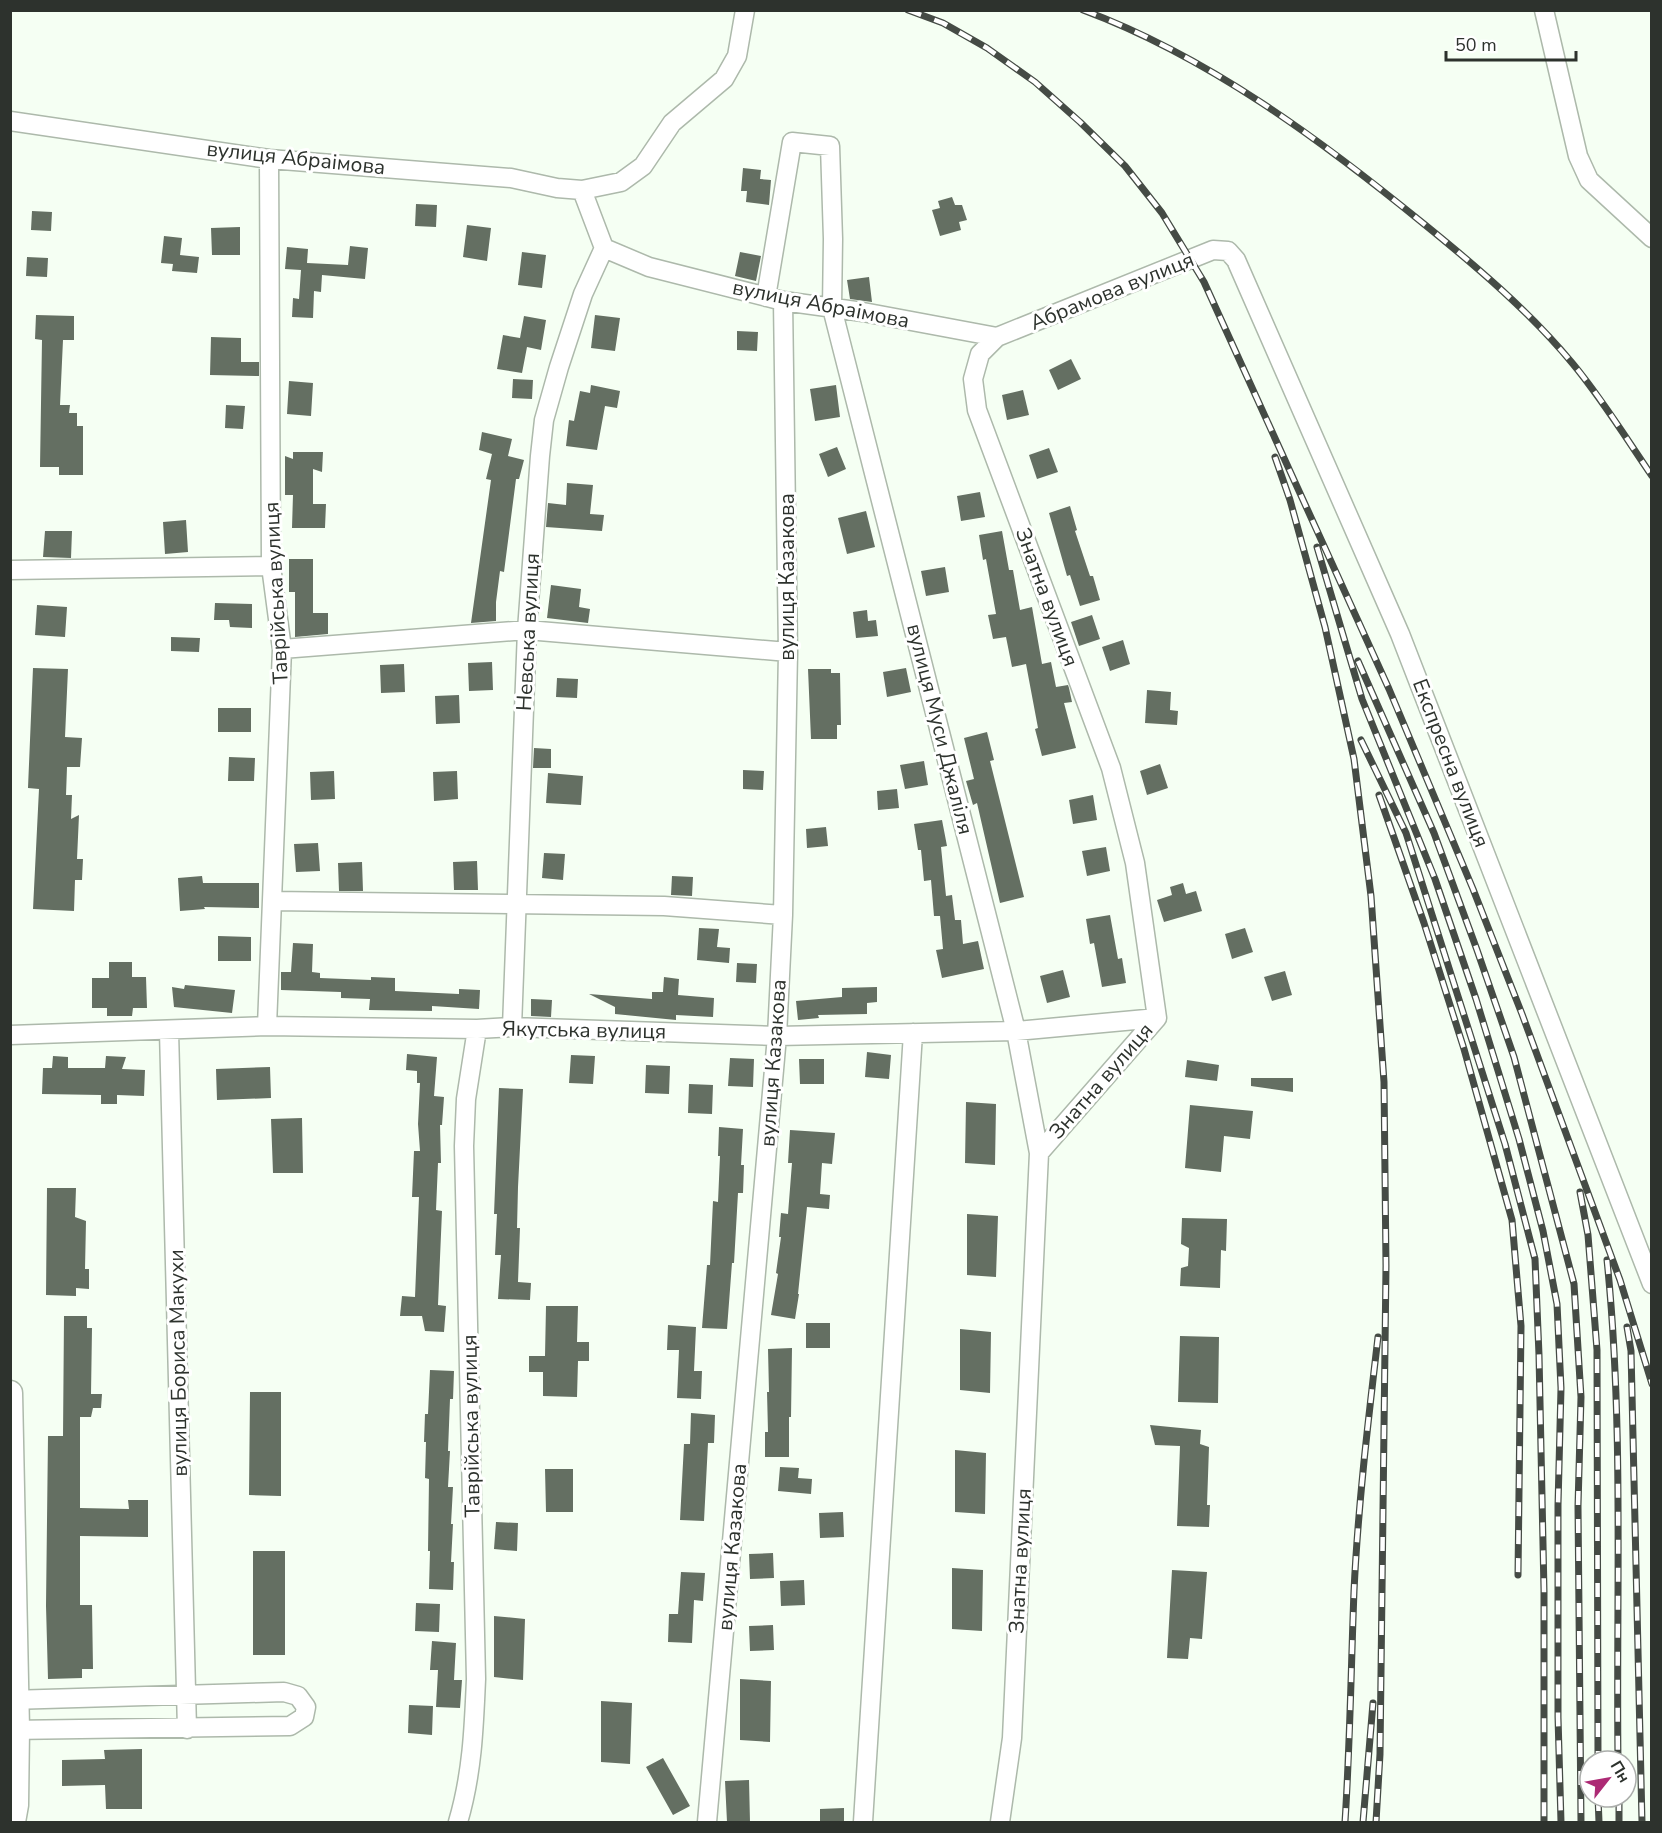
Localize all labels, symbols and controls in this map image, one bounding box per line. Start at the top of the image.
scale bar [1446,24,1576,62]
text: 50 m [1455,33,1497,57]
street label: вулиця Абраімова [205,135,387,181]
street label: Абрамова вулиця [1026,245,1198,337]
street label: вулиця Абраімова [730,273,912,335]
street label: вулиця Казакова [773,493,801,661]
street label: Таврійська вулиця [257,501,295,685]
street label: Знатна вулиця [1009,524,1085,670]
street label: Невська вулиця [510,552,546,712]
street label: вулиця Муси Джаліля [900,621,980,837]
street label: Експресна вулиця [1406,675,1496,851]
street label: вулиця Казакова [753,978,793,1148]
street label: Якутська вулиця [502,1015,666,1045]
street label: Знатна вулиця [1043,1017,1159,1145]
street label: вулиця Бориса Макухи [162,1249,194,1477]
street label: Таврійська вулиця [455,1334,487,1518]
street label: вулиця Казакова [711,1462,753,1632]
street label: Знатна вулиця [1002,1488,1038,1634]
north arrow [1578,1749,1638,1809]
text: Пн [1605,1757,1635,1787]

